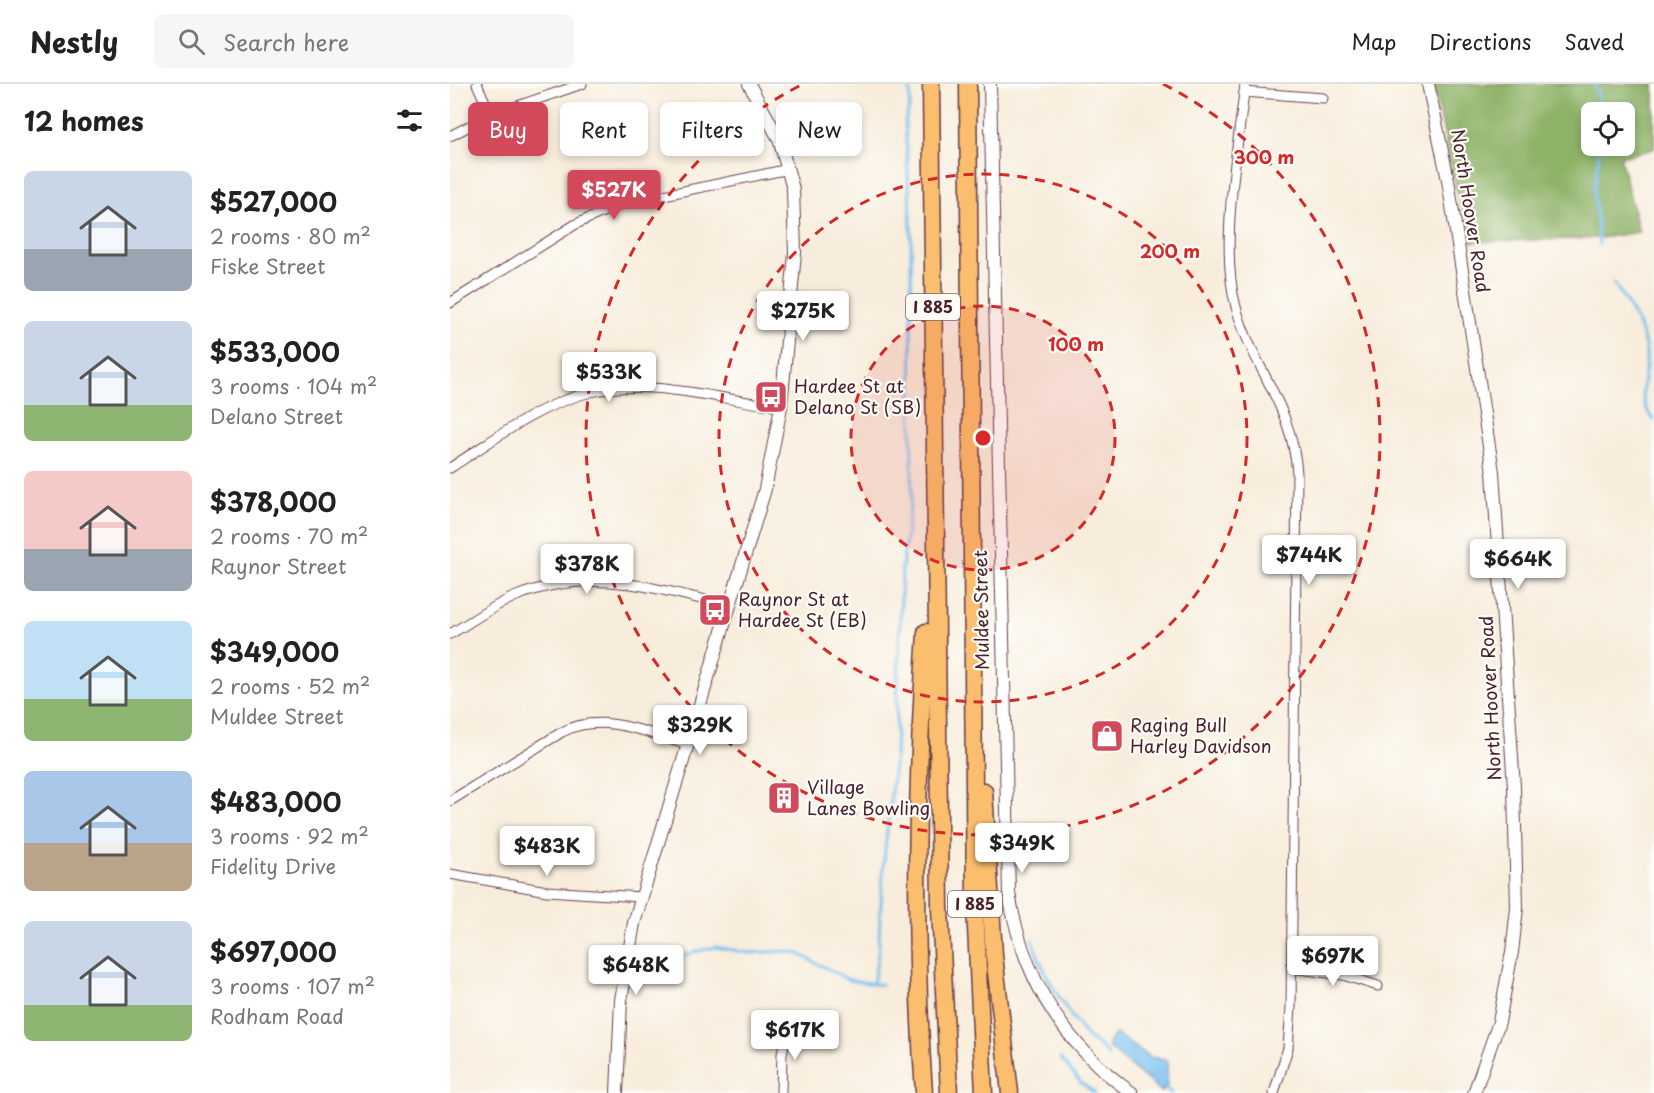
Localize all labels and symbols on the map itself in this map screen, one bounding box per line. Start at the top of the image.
street label: North Hoover Road [1445,127,1498,295]
text: 300 m [1234,143,1294,170]
pin: $527K [572,170,656,221]
text: 200 m [1140,237,1200,264]
pin: $275K [761,291,845,342]
road number: I 885 [906,294,960,320]
text: 100 m [1048,330,1104,357]
pin: $533K [567,352,651,403]
place label: Hardee St at Delano St (SB) [794,372,921,420]
bus stop icon: Hardee St at Delano St (SB) [753,379,789,415]
centre of rings [973,428,993,448]
pin: $744K [1267,535,1351,586]
pin: $664K [1476,539,1560,590]
pin: $378K [545,544,629,595]
street label: Muldee Street [966,550,995,670]
place label: Raynor St at Hardee St (EB) [738,585,867,633]
bus stop icon: Raynor St at Hardee St (EB) [697,592,733,628]
street label: North Hoover Road [1472,615,1507,781]
pin: $329K [658,705,742,756]
place label: Raging Bull Harley Davidson [1130,711,1272,759]
shop icon: Raging Bull Harley Davidson [1089,718,1125,754]
place label: Village Lanes Bowling [807,773,930,821]
building icon: Village Lanes Bowling [766,780,802,816]
pin: $349K [980,823,1064,874]
pin: $483K [505,826,589,877]
road number: I 885 [948,891,1002,917]
pin: $697K [1291,936,1375,987]
pin: $648K [594,945,678,996]
pin: $617K [753,1010,837,1061]

